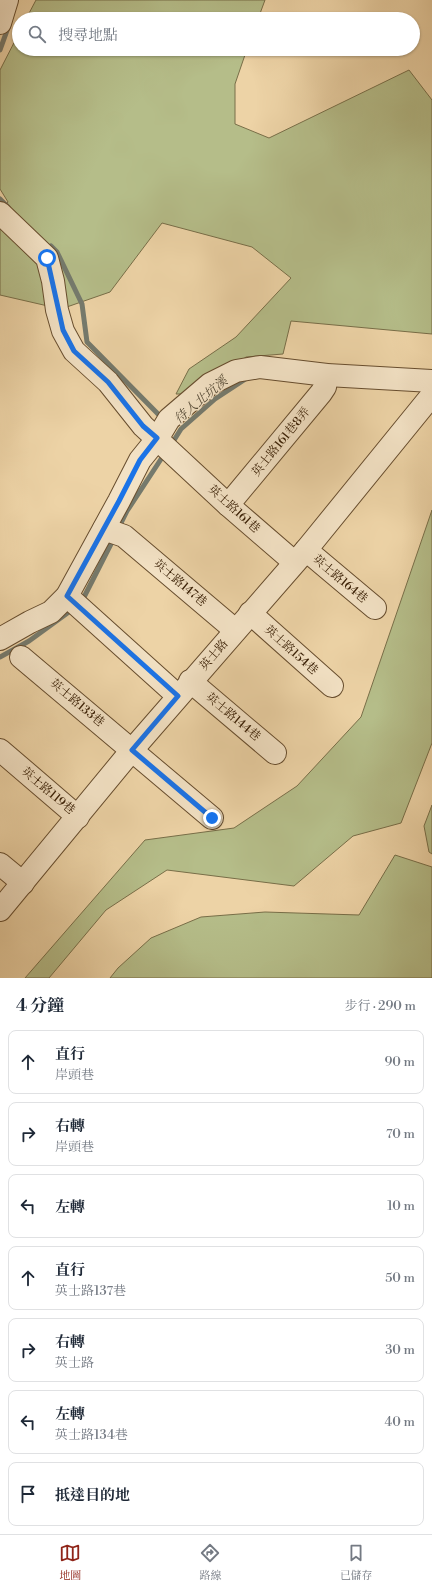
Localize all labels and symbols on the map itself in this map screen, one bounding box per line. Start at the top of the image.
route start [38,249,56,267]
water label: 待人北坑溪 [171,372,233,427]
street label: 英士路161巷8弄 [249,405,313,479]
street label: 英士路161巷 [205,482,263,536]
street label: 英士路164巷 [309,552,371,606]
street label: 英士路147巷 [150,556,210,610]
street label: 英士路154巷 [261,622,321,678]
street label: 英士路 [197,636,231,674]
street label: 英士路133巷 [47,676,107,730]
street label: 英士路144巷 [202,690,264,744]
street label: 英士路119巷 [18,764,78,818]
route end [203,809,221,827]

